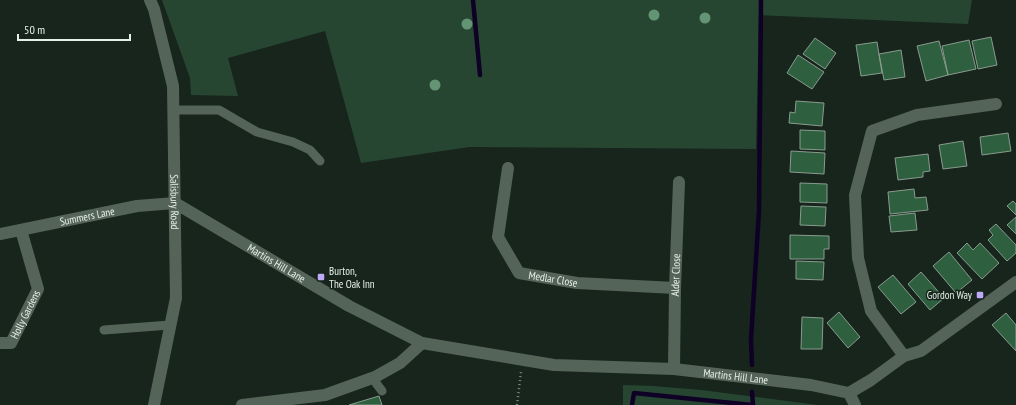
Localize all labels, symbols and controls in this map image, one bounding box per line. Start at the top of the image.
scale bar [18,16,130,42]
text: 50 m [24,22,45,37]
street label: Salisbury Road [167,174,182,230]
street label: Summers Lane [59,204,116,229]
street label: Martins Hill Lane [245,241,308,286]
street label: Alder Close [668,253,683,297]
place label: Burton, The Oak Inn [329,264,375,291]
street label: Medlar Close [528,268,579,290]
marker: Burton, The Oak Inn [316,272,326,282]
street label: Holly Gardens [7,287,43,341]
place label: Gordon Way [927,288,973,302]
marker: Gordon Way [975,290,985,300]
street label: Martins Hill Lane [703,365,769,387]

